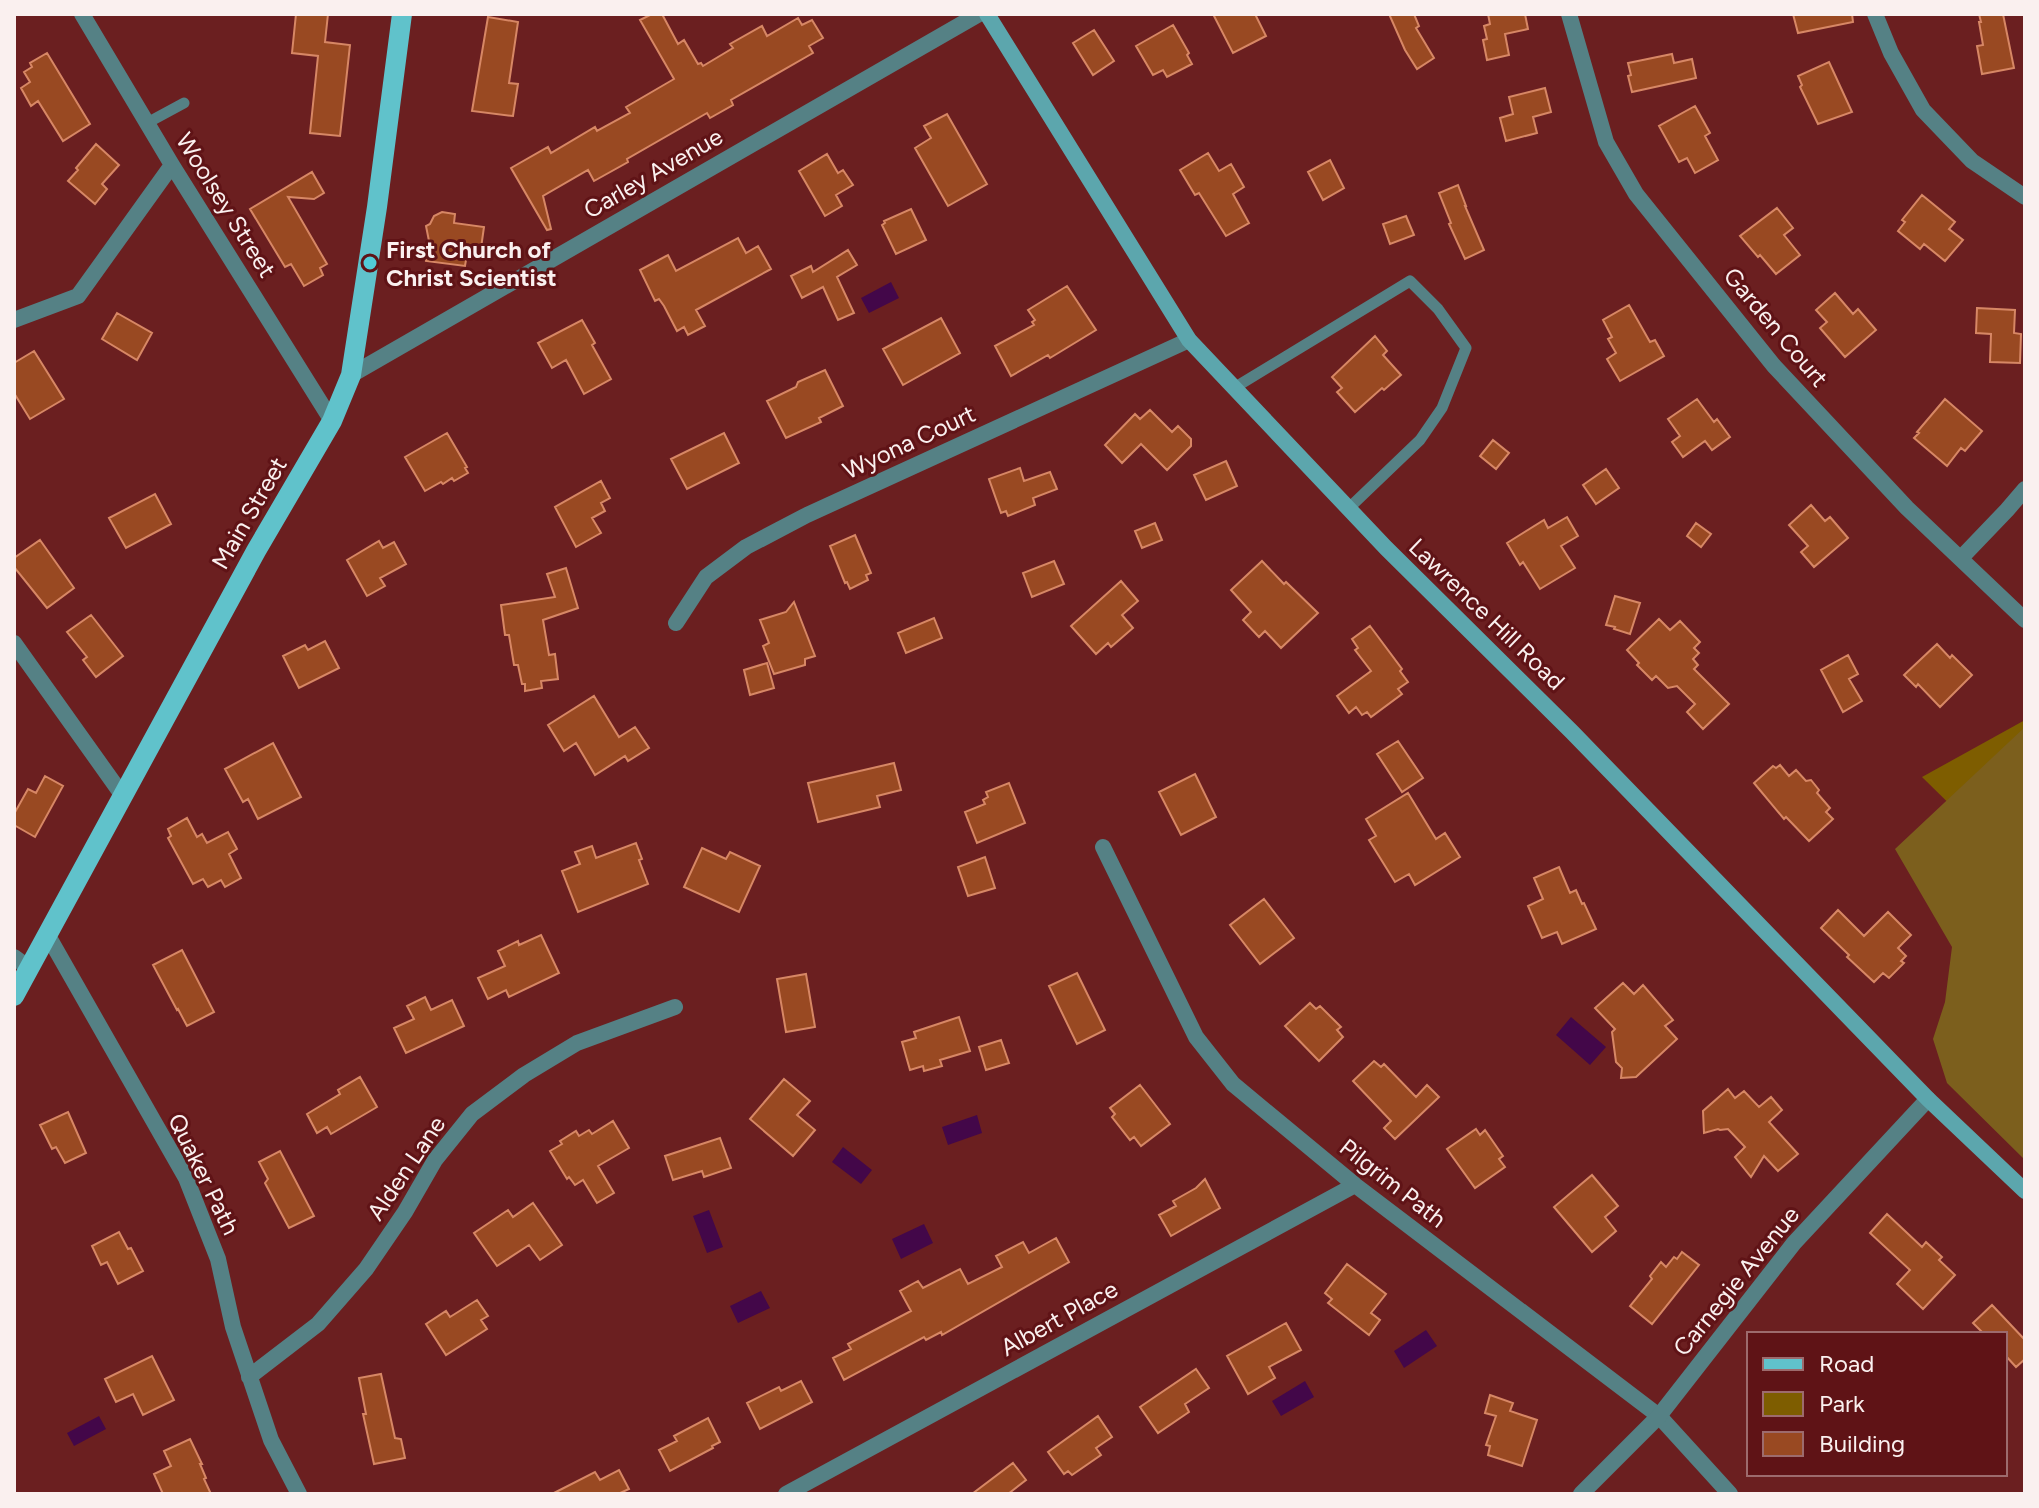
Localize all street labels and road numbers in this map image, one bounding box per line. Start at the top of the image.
street label: Carley Avenue [578,122,728,224]
street label: Woolsey Street [170,127,282,283]
street label: Garden Court [1718,261,1834,393]
street label: Wyona Court [838,399,980,485]
street label: Main Street [205,452,293,574]
street label: Lawrence Hill Road [1403,532,1571,696]
street label: Quaker Path [162,1109,246,1239]
street label: Alden Lane [361,1110,451,1226]
street label: Pilgrim Path [1334,1132,1452,1234]
street label: Carnegie Avenue [1667,1200,1805,1362]
street label: Albert Place [995,1274,1123,1362]

